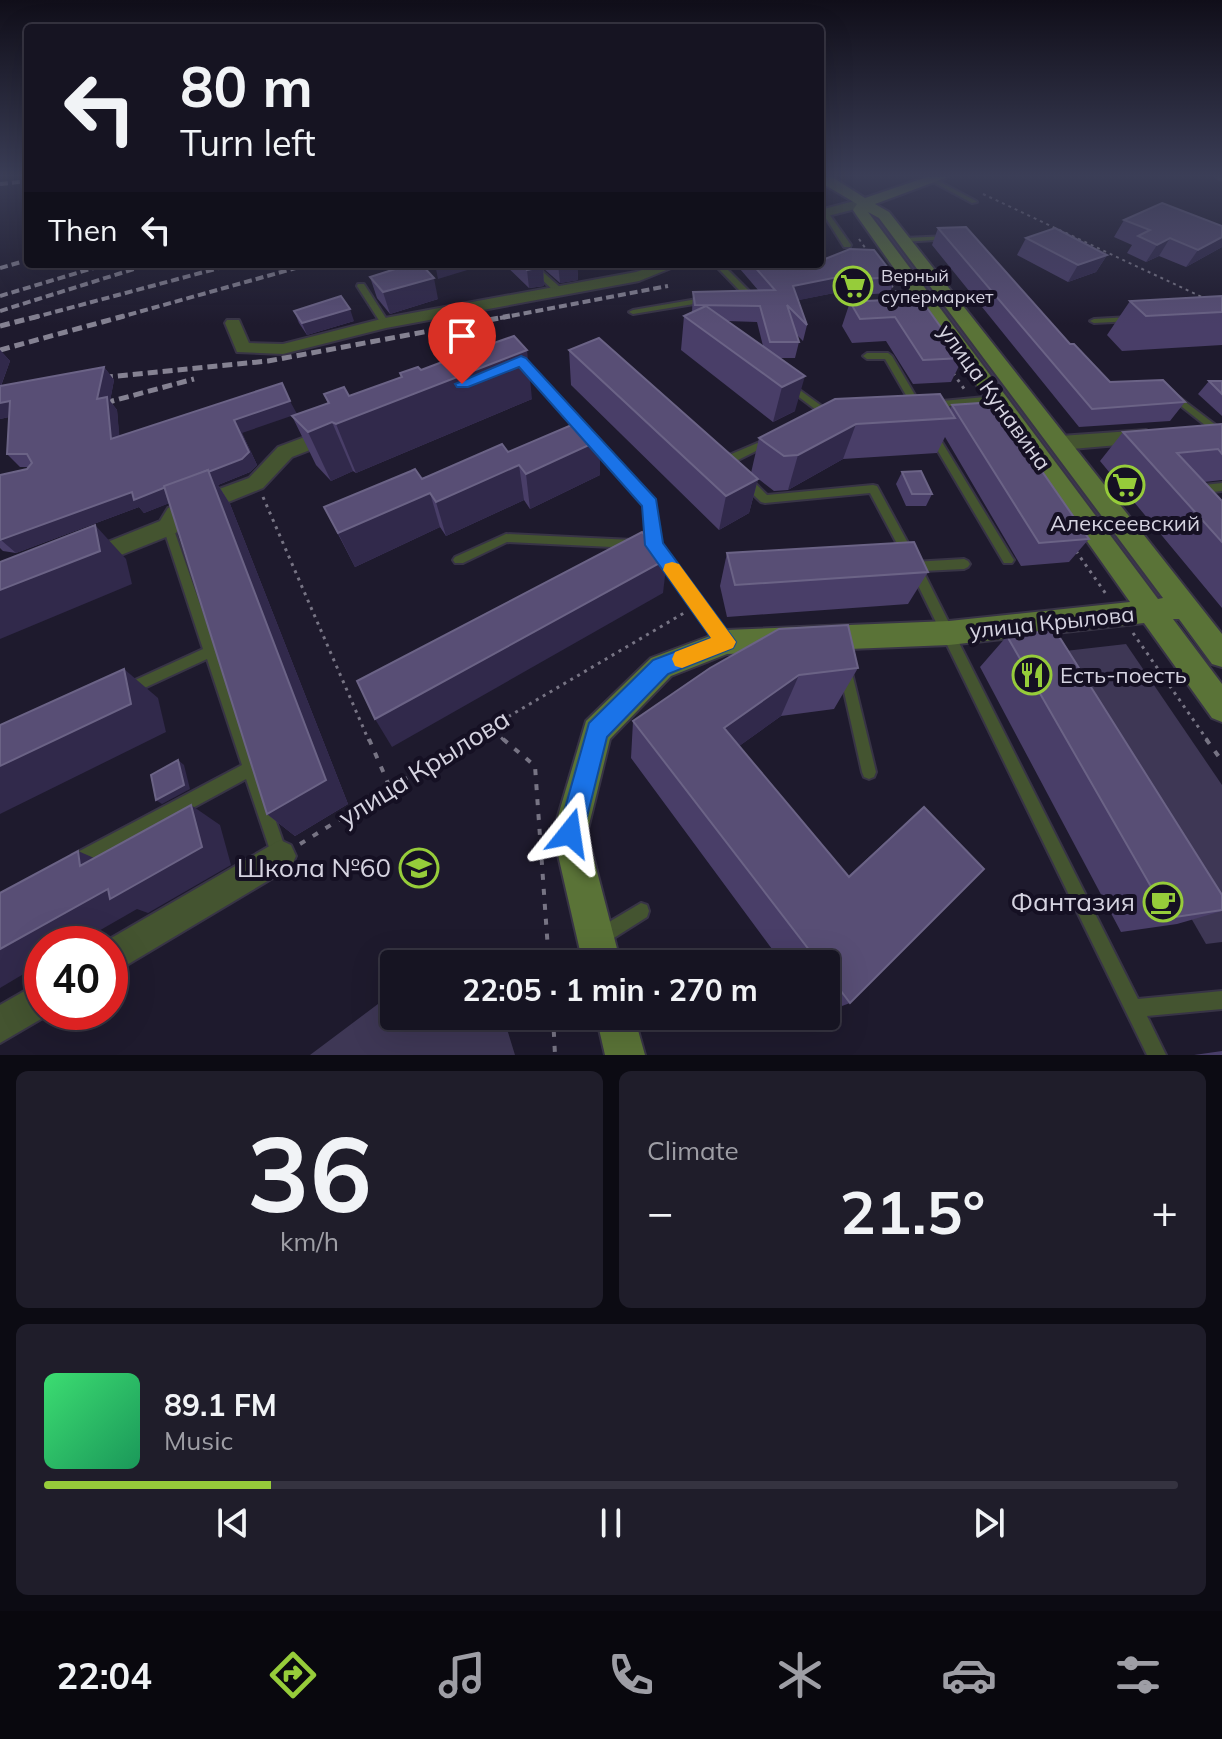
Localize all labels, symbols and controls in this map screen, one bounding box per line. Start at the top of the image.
text: 80 m [180,51,313,121]
icon: left [48,56,152,160]
text: Turn left [180,120,316,165]
icon: left [134,208,178,252]
text: Then [48,211,118,249]
place label: Верный супермаркет [881,264,994,308]
supermarket icon: Верный супермаркет [832,265,874,307]
pin [428,302,496,384]
icon: arrive [440,314,484,358]
street label: улица Кунавина [932,318,1058,476]
supermarket icon: Алексеевский [1104,464,1146,506]
place label: Алексеевский [1050,509,1200,537]
street label: улица Крылова [968,599,1136,645]
restaurant icon: Есть-поесть [1011,654,1053,696]
place label: Есть-поесть [1060,661,1187,689]
street label: улица Крылова [332,702,515,833]
position arrow [528,791,612,875]
school or university icon: Школа №60 [398,847,440,889]
place label: Школа №60 [237,851,391,884]
cafe icon: Фантазия [1142,881,1184,923]
place label: Фантазия [1010,885,1135,918]
speed limit sign: 40 [24,926,128,1030]
text: 22:05 · 1 min · 270 m [462,971,758,1009]
text: 36 [247,1107,372,1238]
text: Climate [647,1134,739,1167]
text: 21.5° [840,1174,985,1249]
text: − [647,1184,673,1239]
text: + [1152,1184,1178,1239]
text: km/h [280,1225,339,1258]
text: 89.1 FM [164,1386,277,1424]
text: Music [164,1424,233,1457]
icon: previous [211,1501,255,1545]
icon: pause [589,1501,633,1545]
icon: next [967,1501,1011,1545]
icon: directions [265,1647,321,1703]
icon: music [434,1647,490,1703]
icon: phone [603,1647,659,1703]
icon: climate [772,1647,828,1703]
icon: car [941,1647,997,1703]
icon: filters [1110,1647,1166,1703]
text: 22:04 [56,1653,152,1698]

